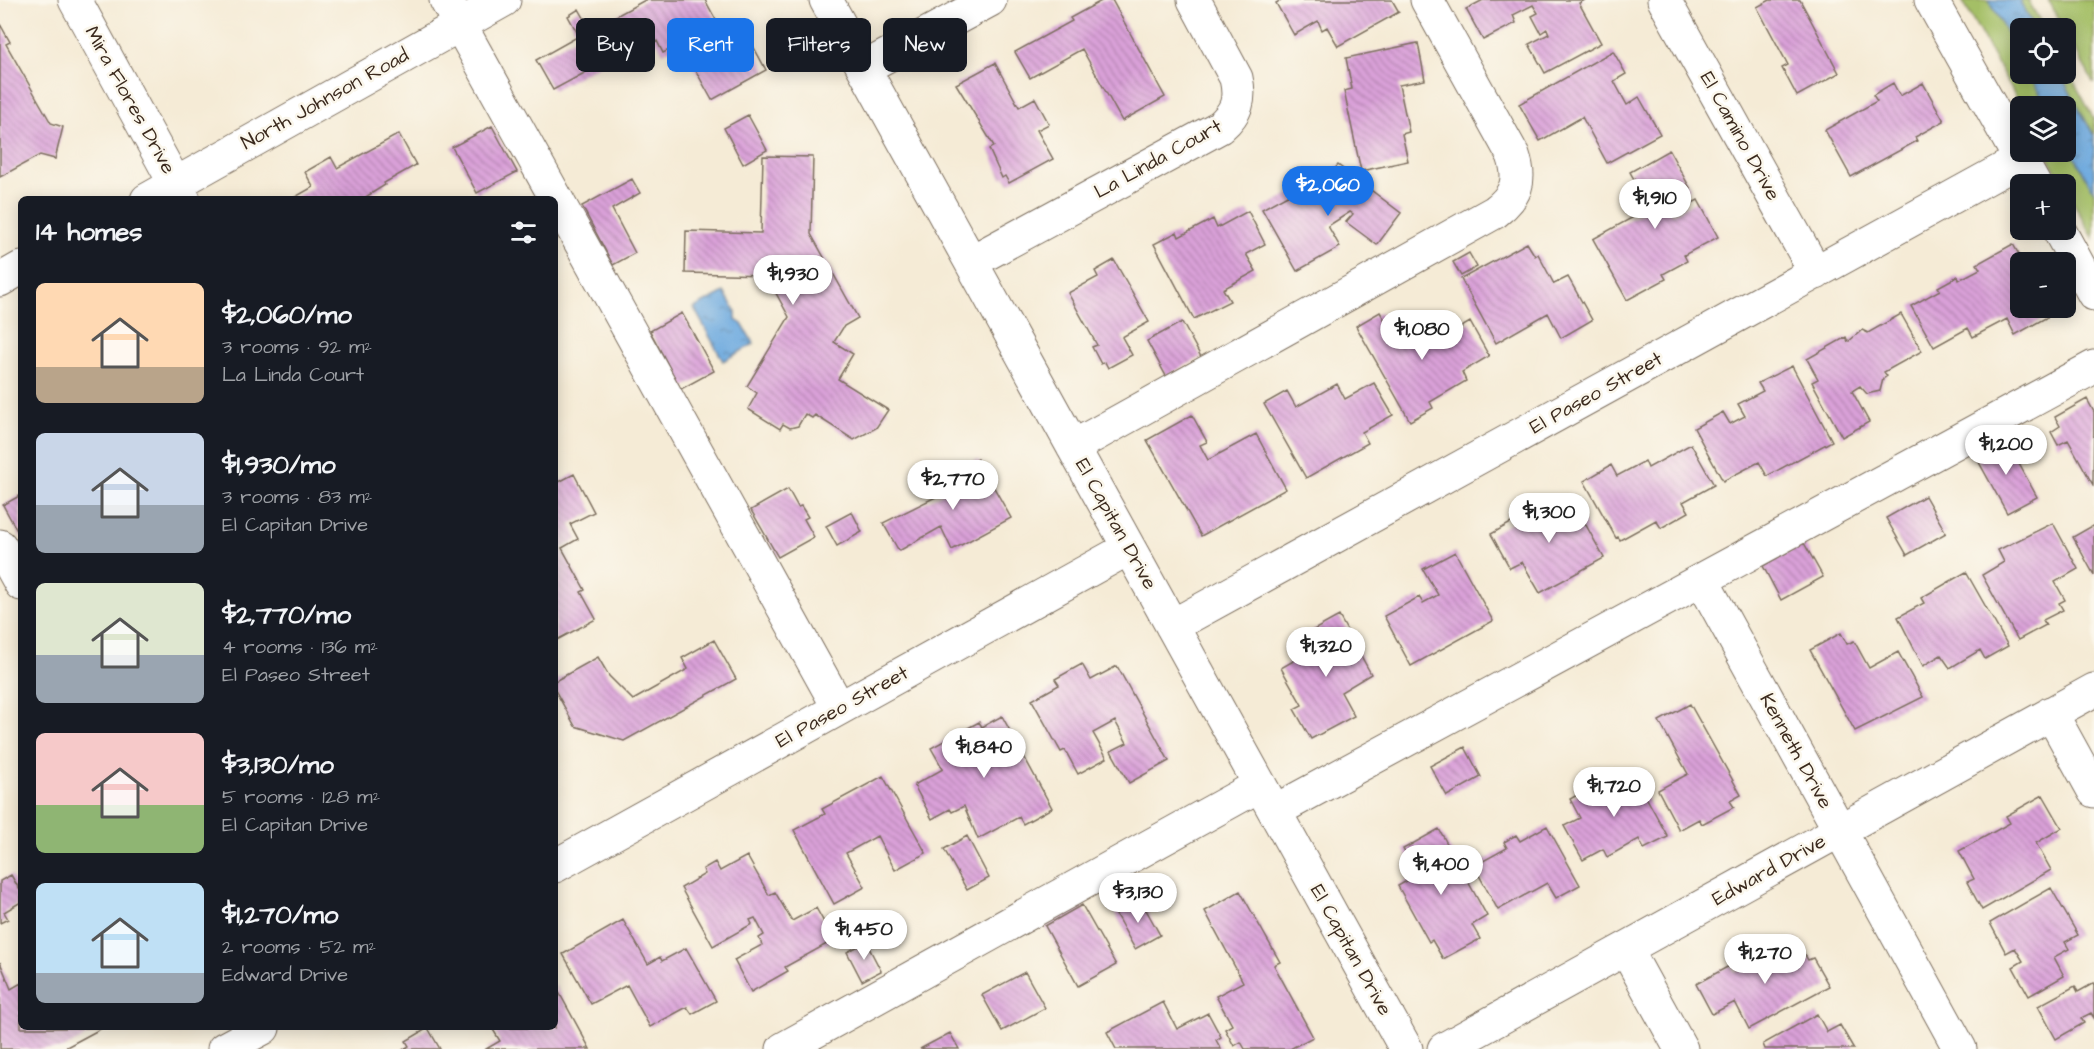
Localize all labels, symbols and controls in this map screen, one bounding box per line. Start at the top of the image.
chip: Buy [576,18,655,72]
chip: Rent [667,18,754,72]
chip: Filters [766,18,871,72]
chip: New [883,18,967,72]
map controls [2010,18,2076,318]
button: locate [2010,18,2076,84]
street label: Mira Flores Drive [78,21,182,179]
street label: North Johnson Road [236,41,414,157]
street label: El Camino Drive [1693,66,1787,206]
button: layers [2010,96,2076,162]
street label: La Linda Court [1089,112,1227,206]
pin: $2,060 [1279,166,1377,217]
text: $2,060 [1296,171,1360,199]
button: + [2010,174,2076,240]
pin: $1,910 [1606,179,1704,230]
text: $1,910 [1633,184,1677,212]
text: 14 homes [36,214,142,250]
icon: filters [507,216,540,249]
button: − [2010,252,2076,318]
pin: $1,930 [744,255,842,306]
text: $1,930 [767,260,819,288]
text: $2,060/mo [222,297,352,333]
icon: home [84,307,156,379]
pin: $1,080 [1373,310,1471,361]
text: $1,080 [1394,315,1450,343]
text: 3 rooms · 92 m² [222,333,372,361]
street label: El Paseo Street [1525,345,1667,441]
text: La Linda Court [222,361,364,389]
pin: $1,200 [1957,425,2055,476]
text: $1,200 [1979,430,2033,458]
text: $1,930/mo [222,447,336,483]
street label: El Capitan Drive [1068,453,1164,595]
icon: home [84,457,156,529]
pin: $2,770 [904,460,1002,511]
text: $2,770 [921,465,985,493]
text: 3 rooms · 83 m² [222,483,372,511]
pin: $1,300 [1500,493,1598,544]
text: $1,300 [1523,498,1575,526]
text: El Capitan Drive [222,511,368,539]
text: $2,770/mo [222,597,351,633]
icon: home [84,607,156,679]
pin: $1,320 [1277,627,1375,678]
text: $1,320 [1300,632,1352,660]
text: 4 rooms · 136 m² [222,633,378,661]
street label: El Paseo Street [771,659,913,755]
text: El Paseo Street [222,661,370,689]
street label: Kenneth Drive [1753,688,1839,814]
pin: $1,840 [935,728,1033,779]
text: $1,840 [956,733,1012,761]
text: $3,130/mo [222,747,334,783]
icon: home [84,757,156,829]
pin: $1,720 [1565,767,1663,818]
text: $1,720 [1587,772,1641,800]
text: 5 rooms · 128 m² [222,783,380,811]
text: El Capitan Drive [222,811,368,839]
street label: Edward Drive [1707,827,1831,913]
pin: $1,400 [1392,845,1490,896]
text: $1,400 [1413,850,1469,878]
pin: $3,130 [1089,873,1187,924]
text: $3,130 [1113,878,1163,906]
street label: El Capitan Drive [1303,879,1399,1021]
text: $1,270/mo [222,897,338,933]
icon: home [84,907,156,979]
pin: $1,450 [815,910,913,961]
text: $1,450 [835,915,893,943]
text: 2 rooms · 52 m² [222,933,376,961]
pin: $1,270 [1716,934,1814,985]
text: $1,270 [1738,939,1792,967]
text: Edward Drive [222,961,348,989]

